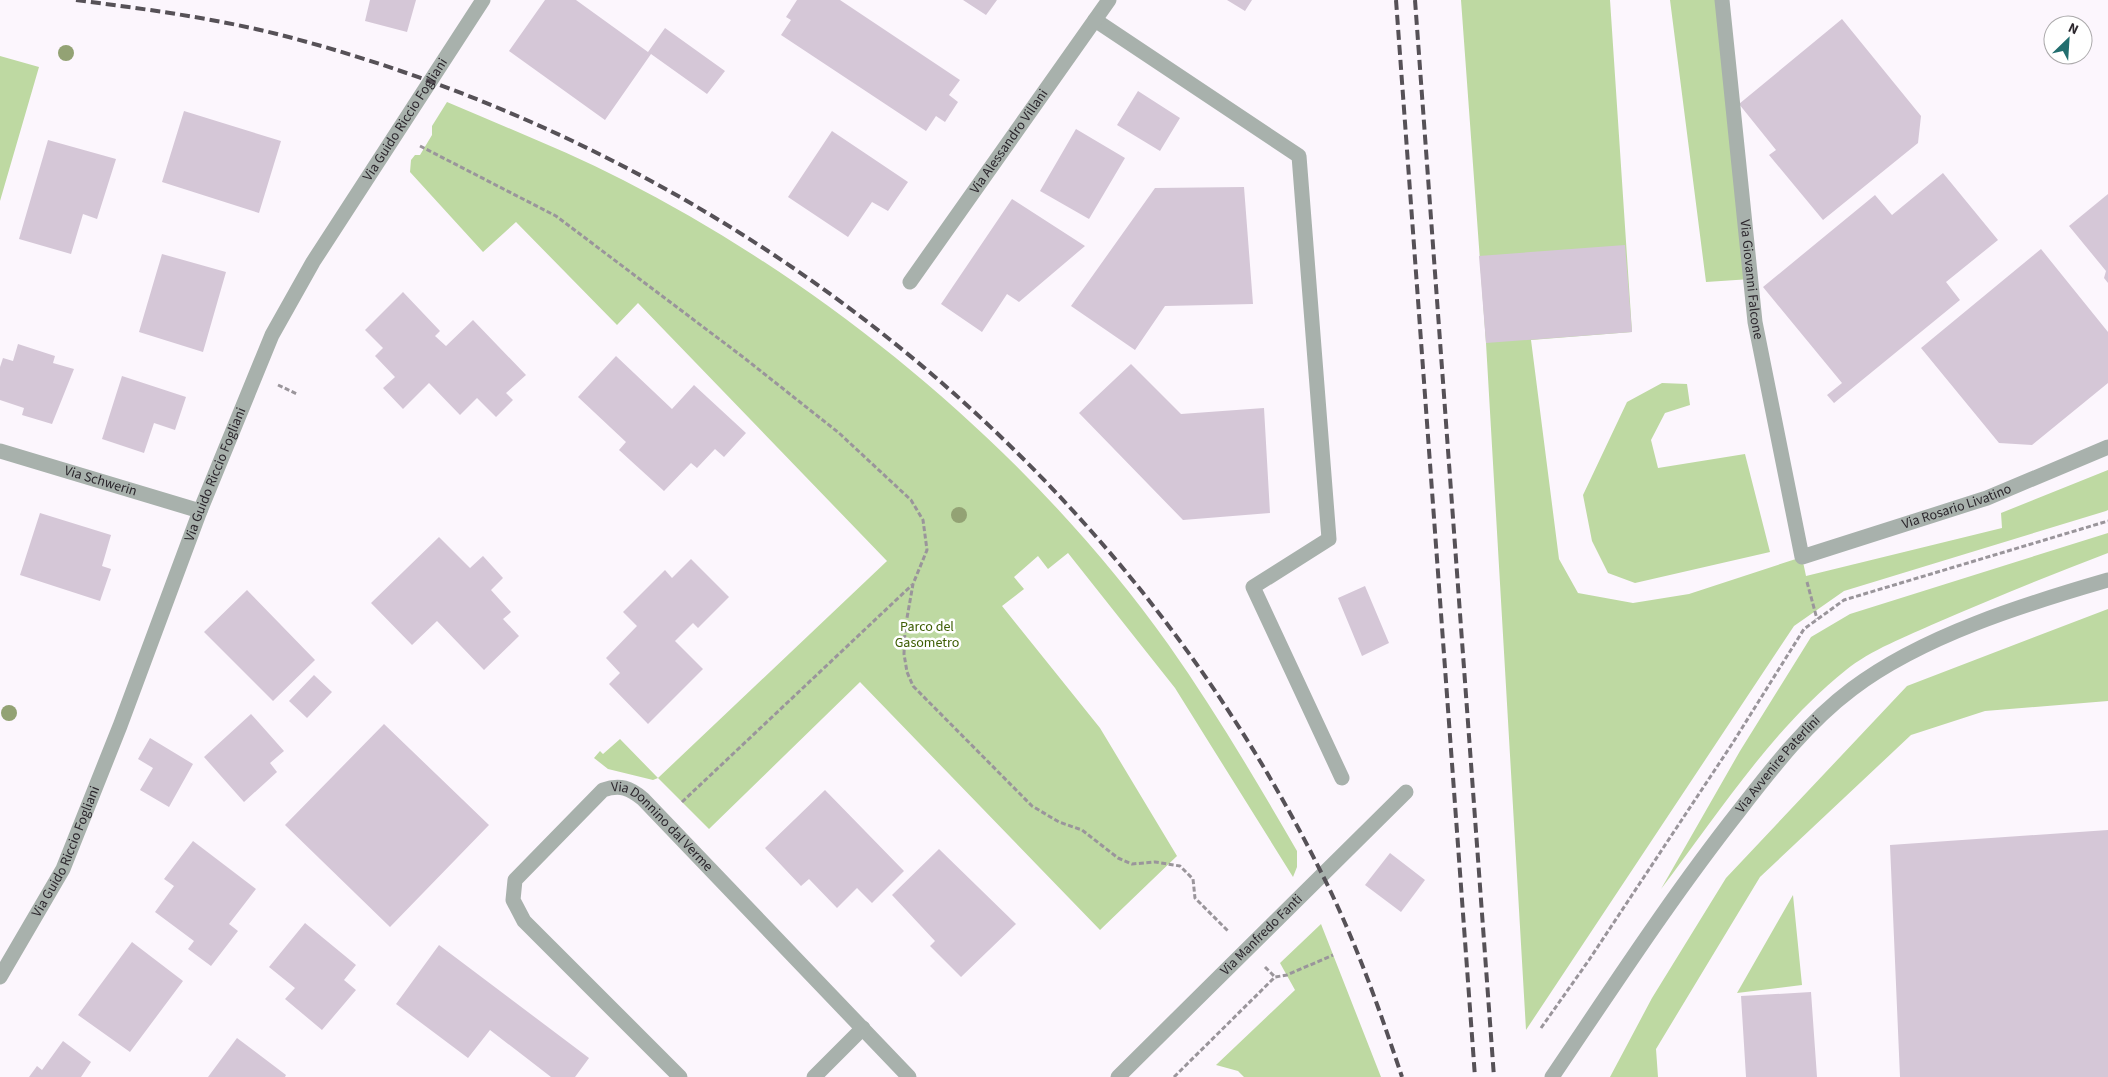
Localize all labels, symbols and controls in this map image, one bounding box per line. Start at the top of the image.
north arrow [2043,15,2093,65]
text: N [2065,18,2082,40]
street label: Via Guido Riccio Fogliani [358,54,453,185]
street label: Via Alessandro Villani [965,85,1053,198]
street label: Via Giovanni Falcone [1735,219,1768,341]
street label: Via Guido Riccio Fogliani [180,404,251,544]
street label: Via Schwerin [62,461,139,502]
street label: Via Rosario Livatino [1899,479,2015,534]
park label: Parco del Gasometro [895,617,959,653]
street label: Via Avvenire Paterlini [1731,711,1825,817]
street label: Via Donnino dal Verme [611,777,718,876]
street label: Via Guido Riccio Fogliani [27,783,105,921]
street label: Via Manfredo Fanti [1216,890,1307,980]

